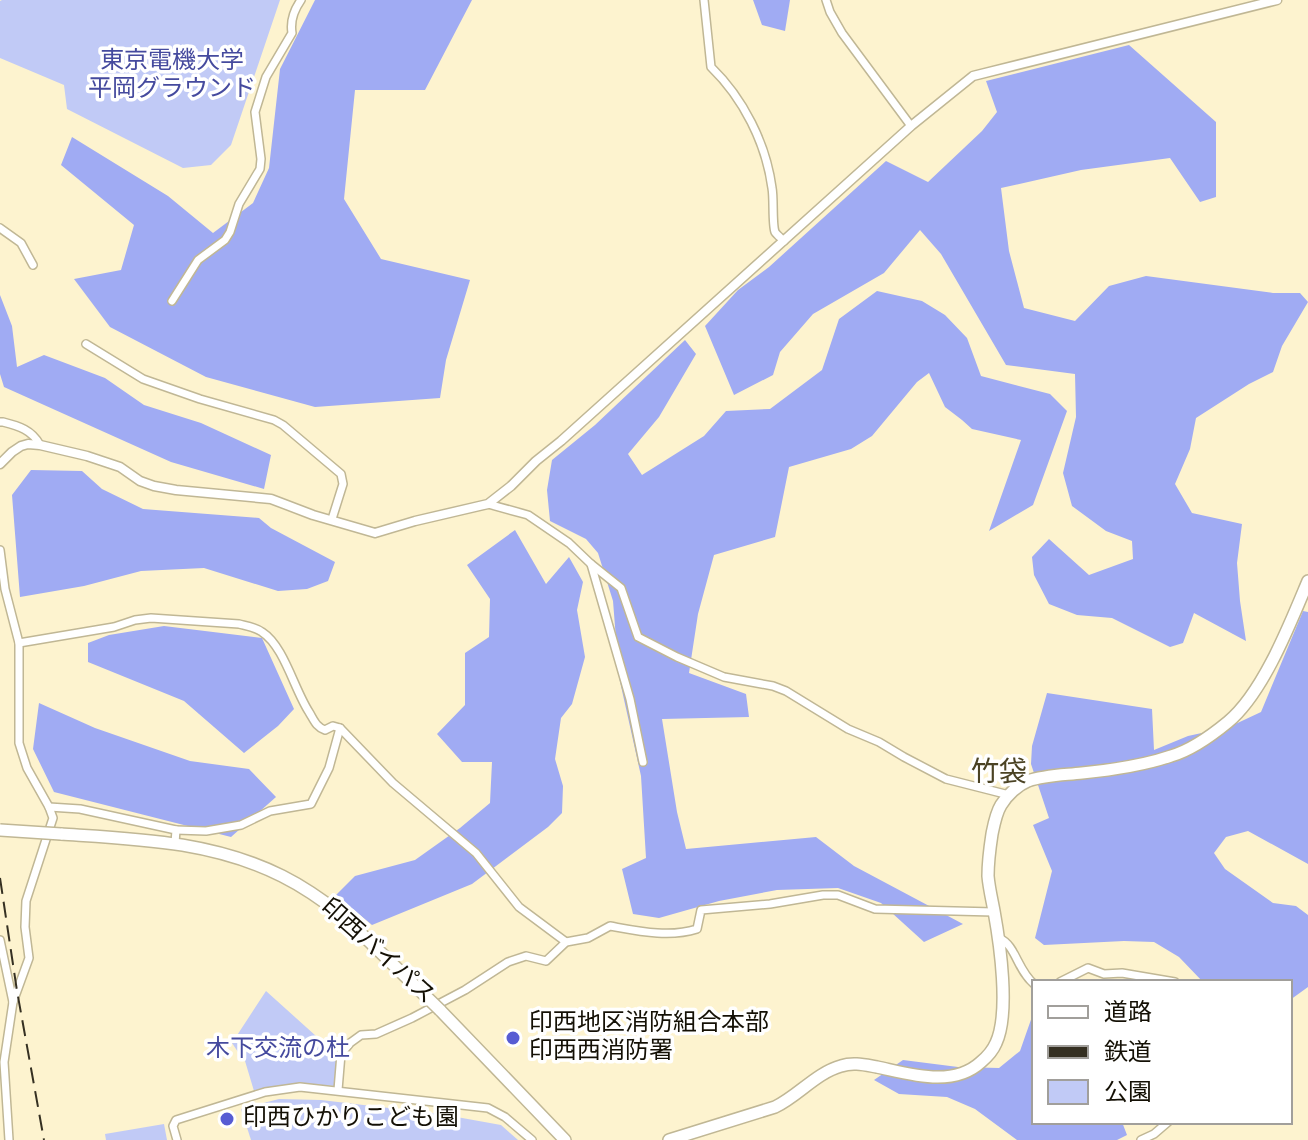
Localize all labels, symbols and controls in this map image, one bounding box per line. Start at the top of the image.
park label: 東京電機大学 平岡グラウンド [88,47,256,105]
district label: 竹袋 [971,756,1027,792]
street label: 印西バイパス [314,893,440,1011]
legend [1032,980,1292,1124]
text: 道路 [1104,999,1152,1029]
place label: 印西地区消防組合本部 印西西消防署 [529,1009,769,1067]
marker: 印西地区消防組合本部 印西西消防署 [504,1029,522,1047]
park label: 木下交流の杜 [206,1035,350,1065]
text: 鉄道 [1104,1039,1152,1069]
text: 公園 [1104,1079,1152,1109]
place label: 印西ひかりこども園 [243,1104,459,1134]
marker: 印西ひかりこども園 [218,1110,236,1128]

